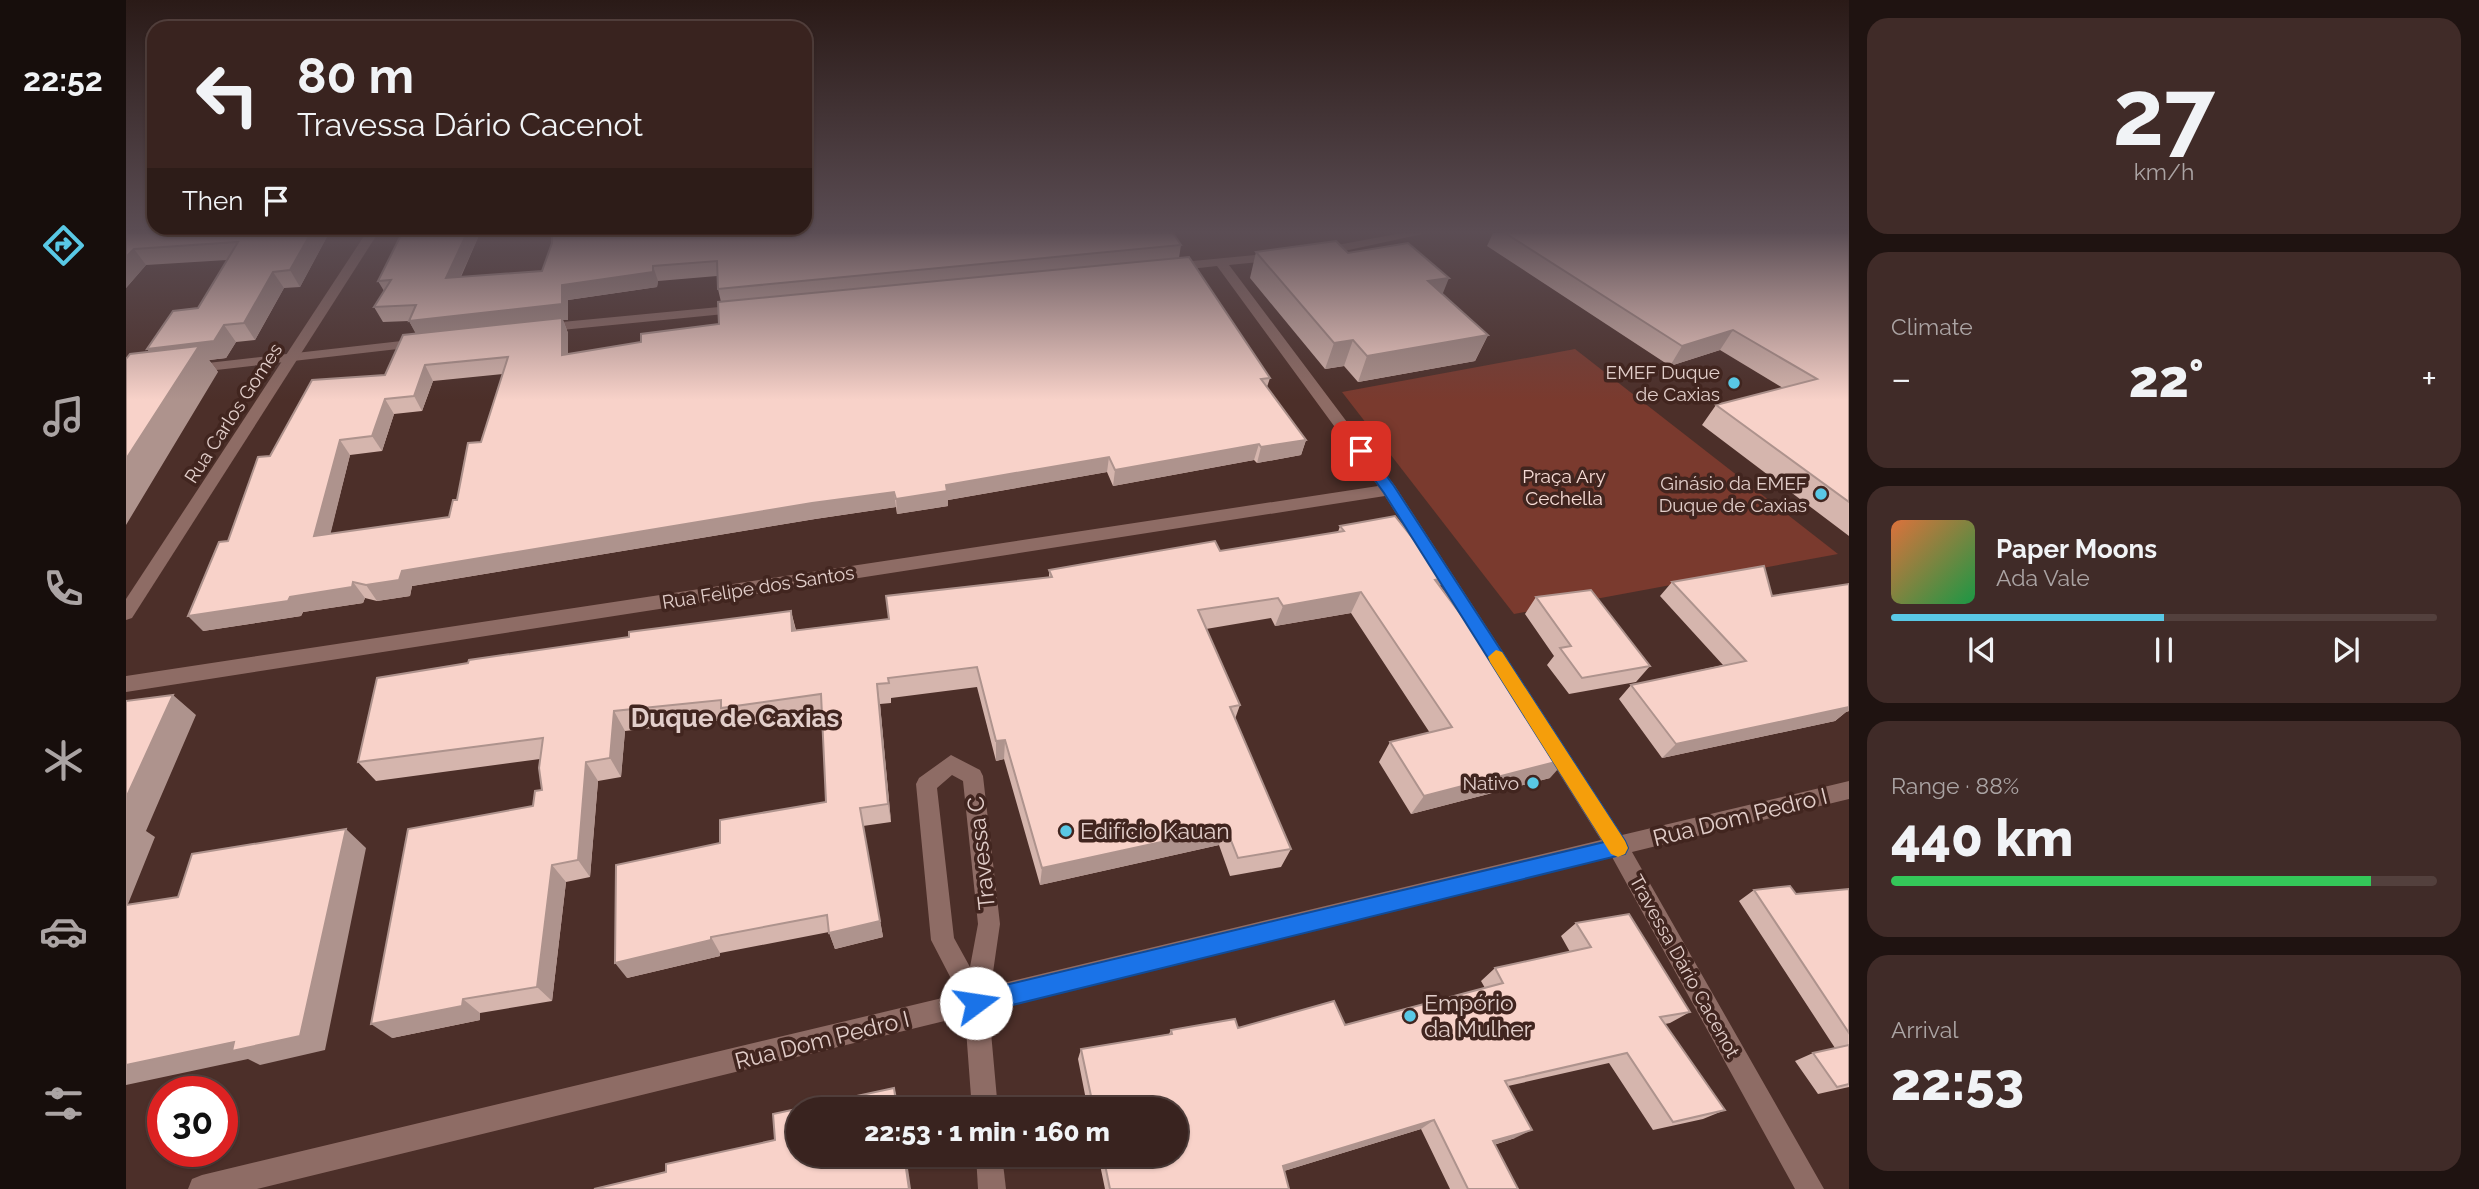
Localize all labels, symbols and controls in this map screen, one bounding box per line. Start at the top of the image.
text: 80 m [297,47,414,104]
icon: left [182,49,273,140]
text: 27 [2113,59,2215,166]
text: 22:52 [23,61,103,98]
text: Travessa Dário Cacenot [297,106,643,143]
text: km/h [2134,158,2194,185]
icon: arrive [257,182,295,220]
text: Then [182,186,243,216]
icon: directions [39,221,88,270]
text: Climate [1891,313,1973,340]
street label: Rua Carlos Gomes [180,339,286,487]
text: 22° [2129,348,2204,409]
text: − [1891,356,1911,401]
text: + [2421,356,2437,401]
place label: EMEF Duque de Caxias [1606,361,1720,405]
marker: EMEF Duque de Caxias [1726,375,1742,391]
icon: music [39,392,88,441]
pin [1331,421,1391,481]
icon: arrive [1342,432,1380,470]
park label: Praça Ary Cechella [1522,465,1606,509]
place label: Ginásio da EMEF Duque de Caxias [1659,472,1807,516]
marker: Ginásio da EMEF Duque de Caxias [1813,486,1829,502]
text: Paper Moons [1996,534,2157,564]
street label: Rua Felipe dos Santos [660,561,856,613]
icon: phone [39,564,88,613]
text: Ada Vale [1996,564,2090,591]
icon: previous [1963,631,2001,669]
icon: pause [2145,631,2183,669]
icon: next [2327,631,2365,669]
district label: Duque de Caxias [631,703,839,733]
icon: climate [39,736,88,785]
place label: Nativo [1463,772,1519,794]
text: Range · 88% [1891,772,2019,799]
marker: Nativo [1525,775,1541,791]
street label: Rua Dom Pedro I [1650,782,1830,851]
street label: Travessa C [961,795,1000,911]
text: 440 km [1891,807,2073,868]
place label: Edifício Kauan [1080,817,1230,844]
marker: Edifício Kauan [1058,823,1074,839]
street label: Travessa Dário Cacenot [1626,871,1745,1062]
icon: car [39,907,88,956]
position arrow [939,966,1013,1040]
place label: Empório da Mulher [1424,989,1532,1042]
street label: Rua Dom Pedro I [732,1005,912,1074]
marker: Empório da Mulher [1402,1008,1418,1024]
text: Arrival [1891,1016,1958,1043]
text: 22:53 [1891,1051,2024,1112]
speed limit sign: 30 [147,1076,238,1167]
icon: filters [39,1079,88,1128]
text: 22:53 · 1 min · 160 m [864,1117,1110,1147]

